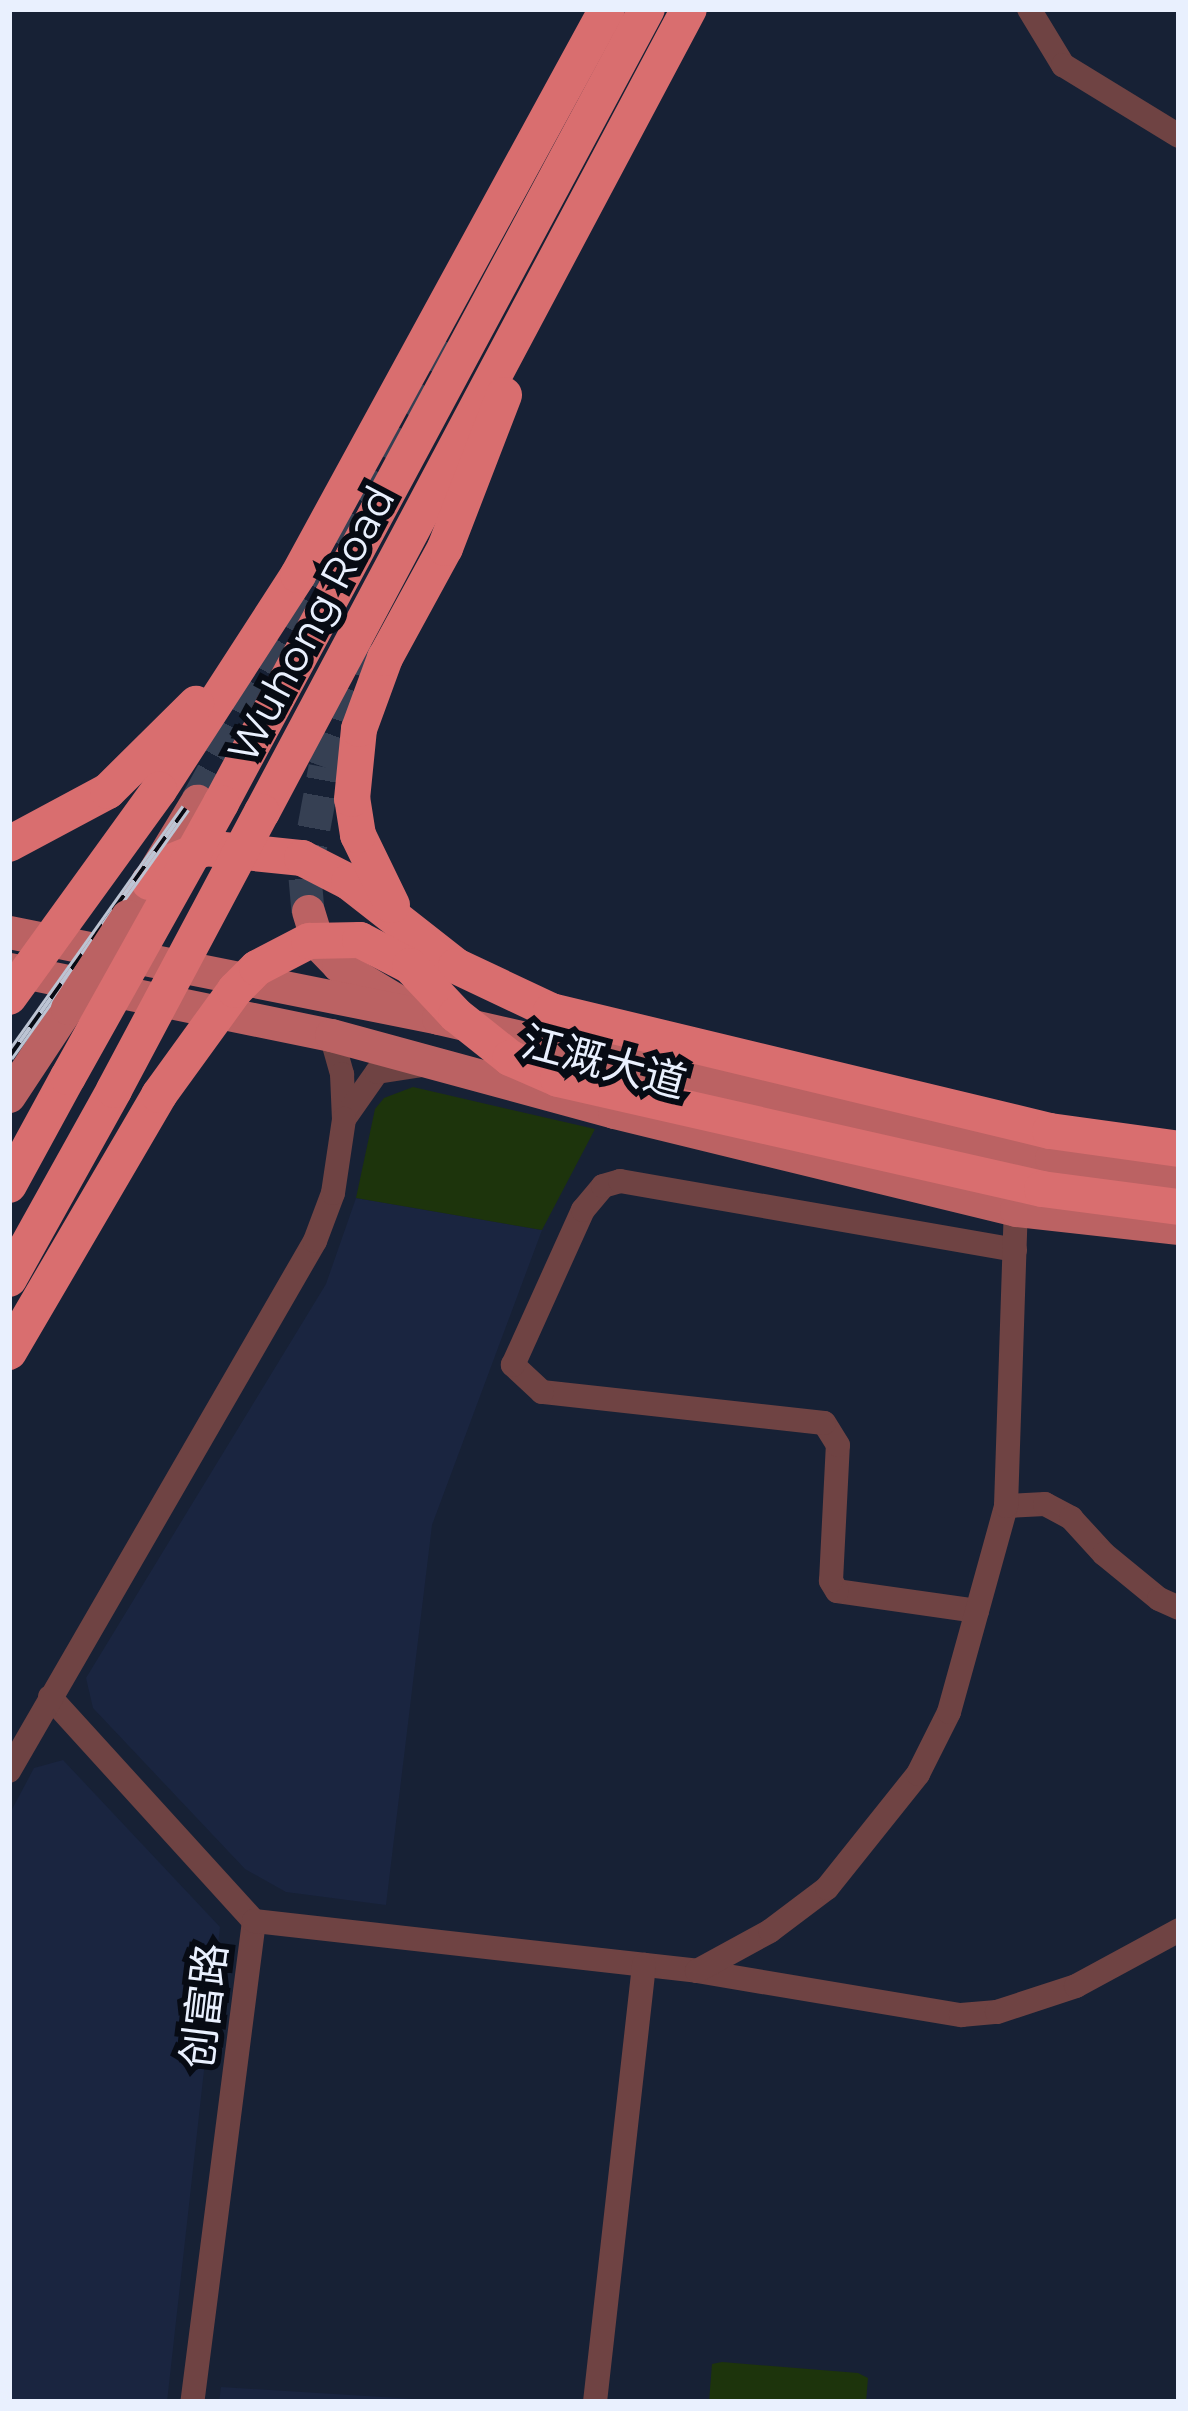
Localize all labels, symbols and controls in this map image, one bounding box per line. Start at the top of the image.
street label: Wuhong Road [217,477,405,771]
street label: 江溉大道 [516,1016,692,1108]
street label: 创富路 [171,1940,237,2072]

